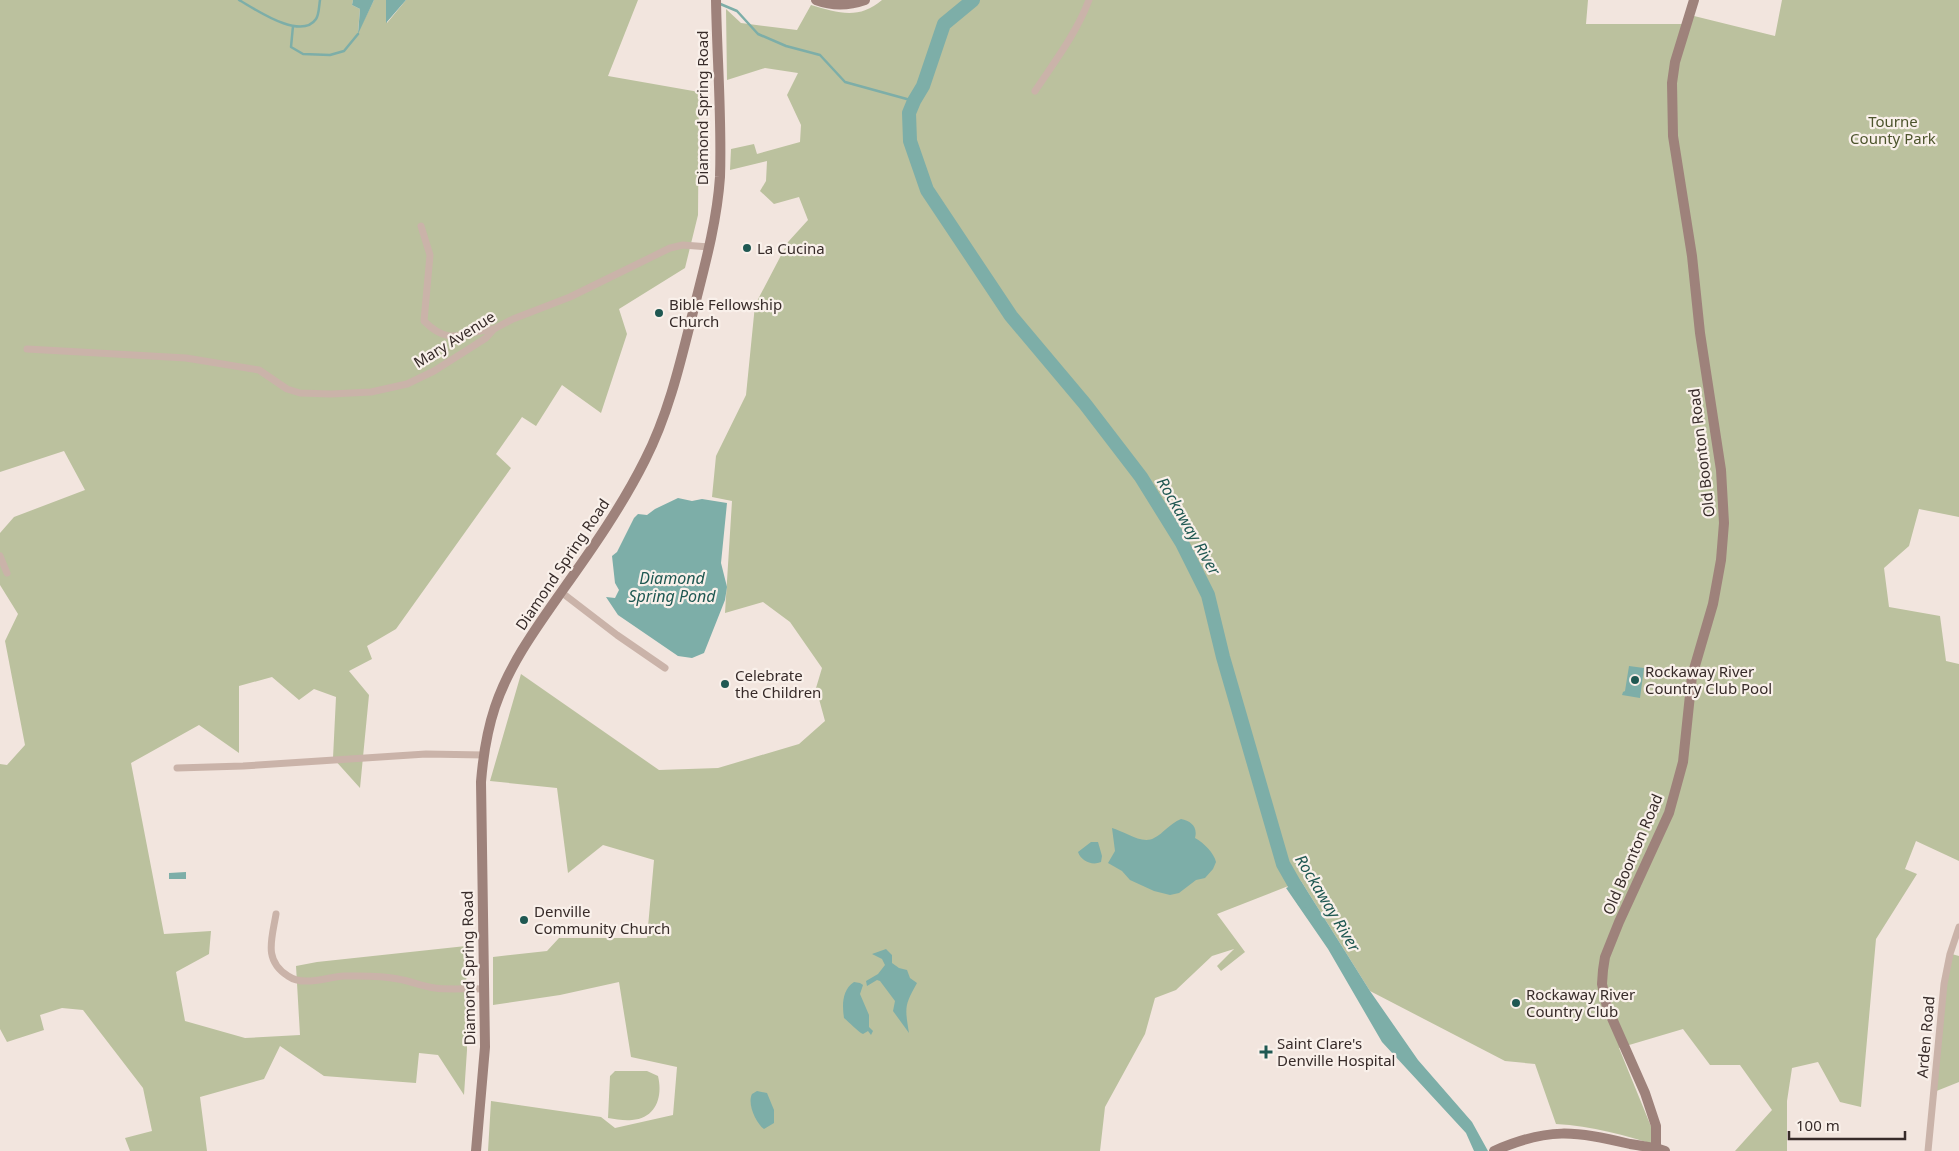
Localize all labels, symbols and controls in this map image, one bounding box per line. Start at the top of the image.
street label: Diamond Spring Road [692,31,712,185]
park label: Tourne County Park [1850,111,1936,148]
place label: La Cucina [757,238,825,258]
marker: La Cucina [741,242,753,254]
place label: Bible Fellowship Church [669,294,782,331]
street label: Mary Avenue [410,306,498,372]
marker: Bible Fellowship Church [653,307,665,319]
street label: Old Boonton Road [1683,387,1719,519]
water label: Rockaway River [1152,473,1226,580]
street label: Diamond Spring Road [510,494,614,634]
water label: Diamond Spring Pond [628,567,716,607]
place label: Rockaway River Country Club Pool [1645,661,1772,698]
place label: Celebrate the Children [735,665,821,702]
marker: Rockaway River Country Club Pool [1629,674,1641,686]
marker: Celebrate the Children [719,678,731,690]
street label: Old Boonton Road [1597,790,1667,918]
water label: Rockaway River [1290,850,1366,956]
street label: Diamond Spring Road [457,890,479,1046]
place label: Denville Community Church [534,901,670,938]
marker: Denville Community Church [518,914,530,926]
place label: Rockaway River Country Club [1526,984,1635,1021]
street label: Arden Road [1911,995,1939,1079]
marker: Rockaway River Country Club [1510,997,1522,1009]
place label: Saint Clare's Denville Hospital [1277,1033,1395,1070]
marker: Saint Clare's Denville Hospital [1259,1045,1273,1059]
scale bar [1789,1108,1905,1140]
text: 100 m [1796,1115,1840,1135]

